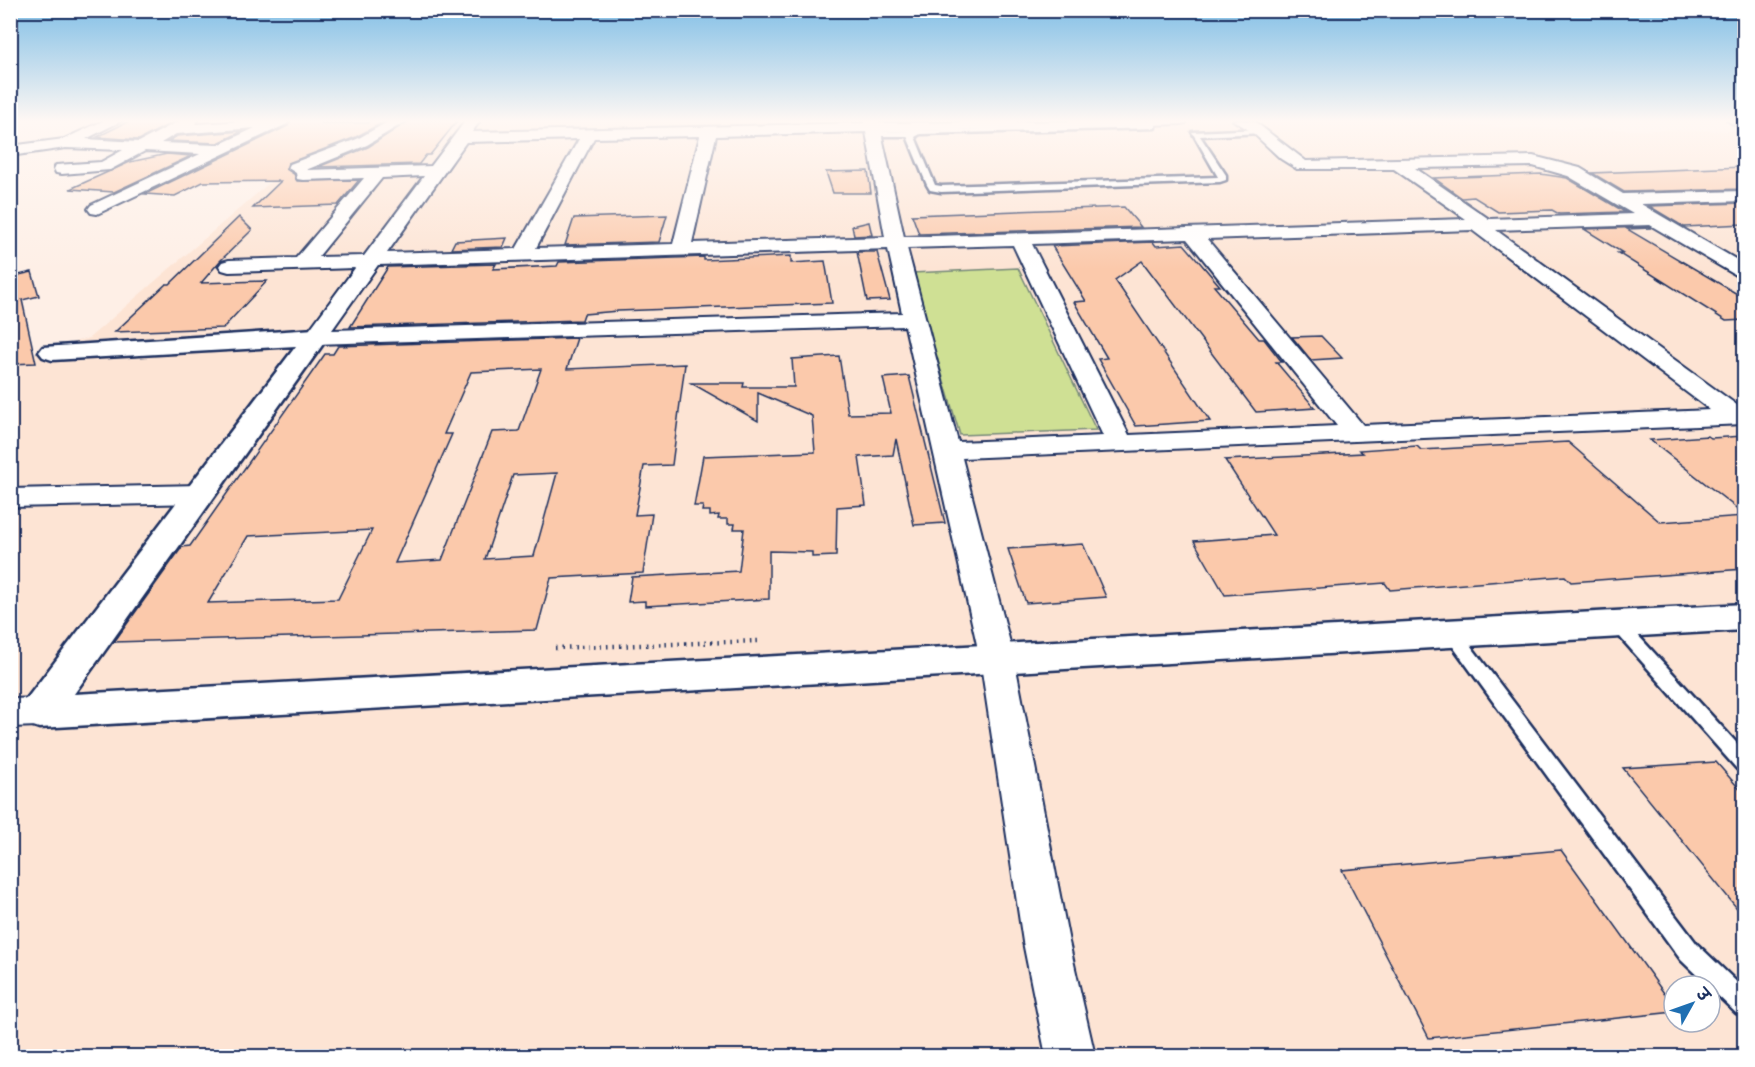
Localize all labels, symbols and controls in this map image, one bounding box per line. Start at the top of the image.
north arrow [1662,974,1722,1034]
text: उ [1691,982,1715,1006]

